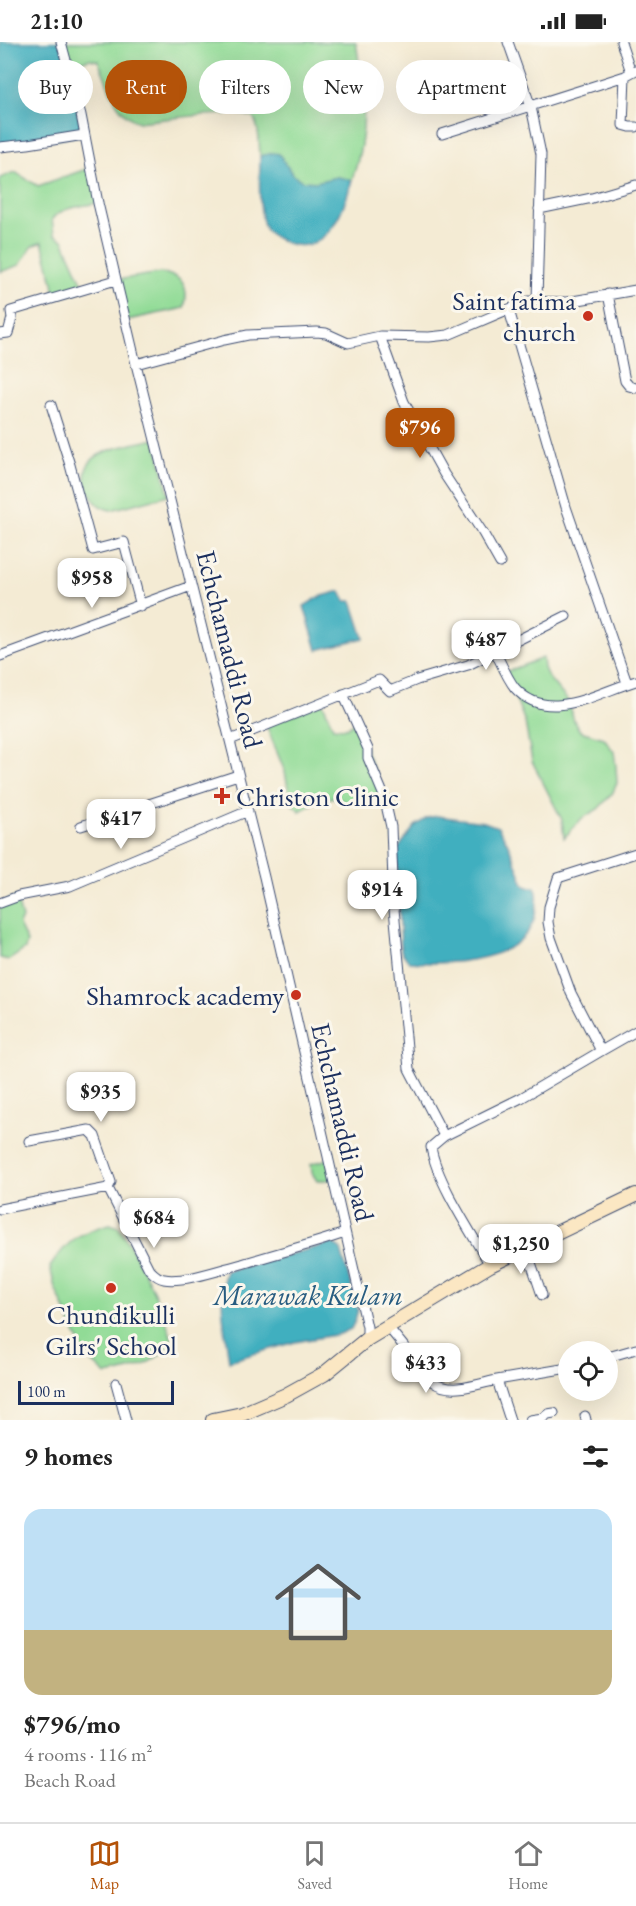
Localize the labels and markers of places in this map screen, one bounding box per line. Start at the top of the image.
place label: Saint fatima church [452,283,576,349]
marker: Saint fatima church [581,309,595,323]
pin: $796 [384,408,456,459]
pin: $958 [56,558,128,609]
pin: $487 [450,620,522,671]
place label: Christon Clinic [236,779,399,814]
marker: Christon Clinic [213,787,231,805]
pin: $417 [85,799,157,850]
pin: $914 [346,870,418,921]
place label: Shamrock academy [86,978,284,1013]
marker: Shamrock academy [289,988,303,1002]
pin: $935 [65,1072,137,1123]
pin: $684 [118,1198,190,1249]
pin: $1,250 [472,1224,570,1275]
marker: Chundikulli Gilrs' School [104,1281,118,1295]
place label: Chundikulli Gilrs' School [45,1297,177,1363]
pin: $433 [390,1343,462,1394]

